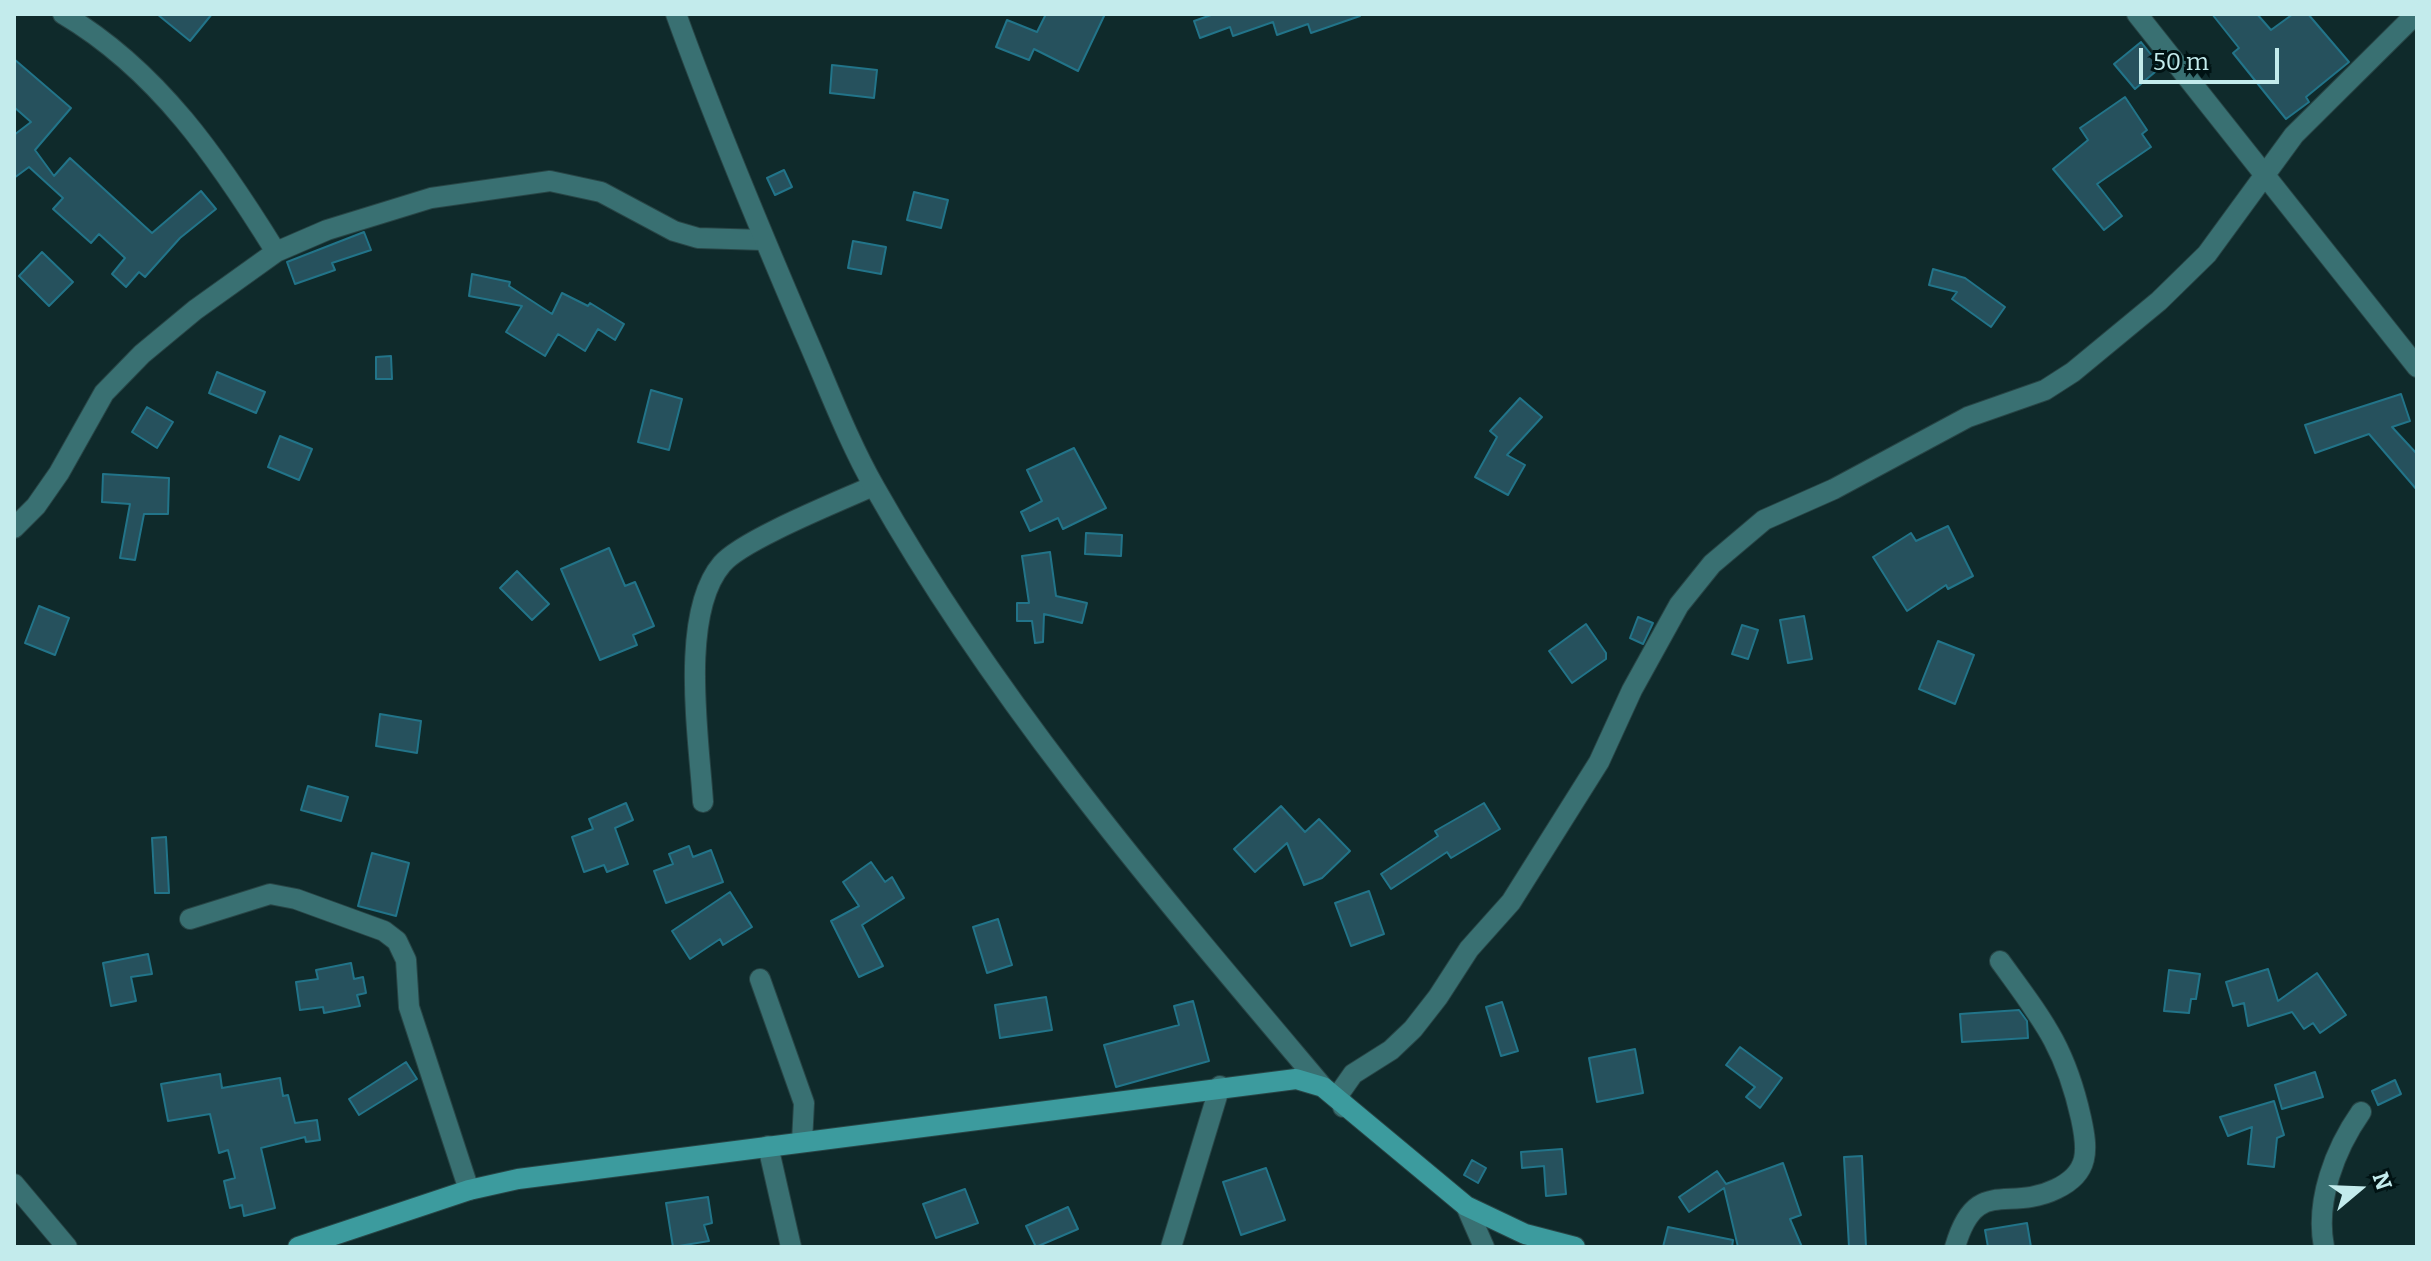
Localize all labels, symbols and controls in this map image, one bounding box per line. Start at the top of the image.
scale bar [2143,32,2283,82]
text: 50 m [2153,48,2209,76]
north arrow [2319,1149,2399,1229]
text: N [2367,1169,2398,1193]

